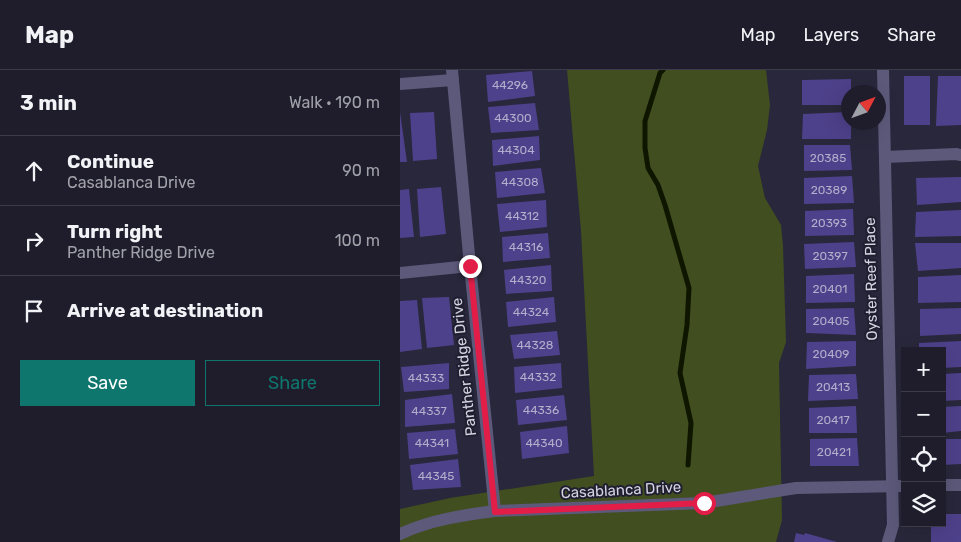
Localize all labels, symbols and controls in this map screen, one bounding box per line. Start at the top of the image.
text: Map [25,21,74,49]
text: Map [741,24,776,46]
text: Layers [804,24,859,46]
text: Share [887,24,936,46]
house number: 44296 [492,78,528,92]
north arrow [841,85,886,130]
text: 3 min [20,90,77,115]
text: Walk · 190 m [289,93,380,112]
house number: 44300 [494,111,532,125]
house number: 44304 [497,143,535,157]
text: Continue [67,150,154,173]
house number: 20385 [810,151,846,165]
icon: ahead [20,157,48,185]
text: 90 m [342,161,380,180]
text: Casablanca Drive [67,173,196,192]
house number: 44308 [501,175,539,189]
house number: 20389 [811,183,847,197]
house number: 44312 [505,209,539,223]
house number: 20393 [811,216,847,230]
street label: Oyster Reef Place [861,217,881,341]
text: Turn right [67,220,162,243]
icon: right [20,227,48,255]
text: 100 m [335,231,380,250]
house number: 44316 [509,240,543,254]
text: Panther Ridge Drive [67,243,215,262]
house number: 20397 [812,249,848,263]
route end [459,255,482,278]
house number: 44320 [510,273,546,287]
house number: 20401 [813,282,847,296]
icon: arrive [20,297,48,325]
street label: Panther Ridge Drive [448,297,480,437]
text: Arrive at destination [67,299,263,322]
house number: 44324 [513,305,550,319]
house number: 20405 [813,314,849,328]
house number: 44328 [517,338,553,352]
house number: 20409 [813,347,849,361]
map controls [901,347,946,527]
button: + [901,347,946,392]
button: Save [20,360,195,406]
button: Share [205,360,380,406]
house number: 44332 [520,370,556,384]
house number: 44333 [408,371,444,385]
house number: 20413 [816,380,850,394]
button: − [901,392,946,437]
house number: 44336 [523,403,559,417]
house number: 44337 [411,404,447,418]
house number: 20417 [816,413,850,427]
house number: 44341 [415,436,449,450]
house number: 44340 [525,436,563,450]
button: locate [901,437,946,482]
house number: 20421 [817,445,851,459]
house number: 44345 [418,469,454,483]
street label: Casablanca Drive [560,478,682,502]
button: layers [901,482,946,527]
route start [693,492,716,515]

